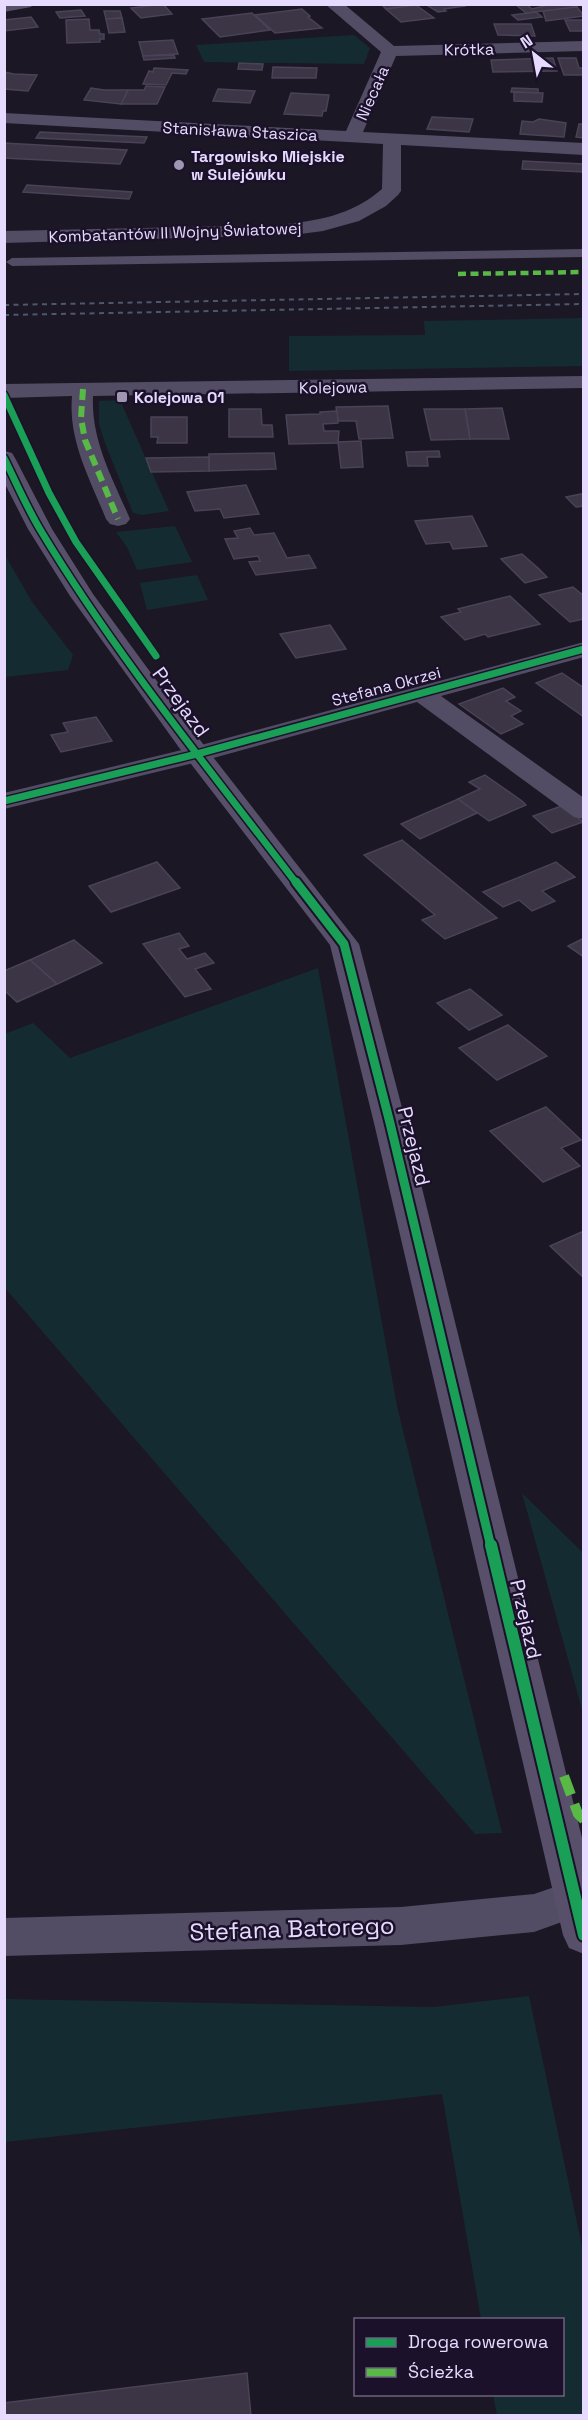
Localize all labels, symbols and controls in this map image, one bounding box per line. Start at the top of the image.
north arrow [504,24,564,84]
text: N [517,30,537,53]
street label: Krótka [444,39,494,60]
street label: Niecała [351,63,394,124]
street label: Stanisława Staszica [162,117,318,146]
place label: Targowisko Miejskie w Sulejówku [191,146,345,185]
marker: Targowisko Miejskie w Sulejówku [172,158,186,172]
street label: Kombatantów II Wojny Światowej [48,218,302,247]
street label: Kolejowa [299,376,367,399]
place label: Kolejowa 01 [134,387,225,408]
marker: Kolejowa 01 [115,390,129,404]
street label: Przejazd [147,662,215,742]
street label: Stefana Okrzei [329,662,443,711]
street label: Przejazd [392,1104,436,1188]
street label: Przejazd [504,1577,548,1661]
street label: Stefana Batorego [189,1909,395,1948]
legend [354,2318,564,2396]
text: Droga rowerowa [408,2330,548,2353]
text: Ścieżka [408,2360,474,2383]

